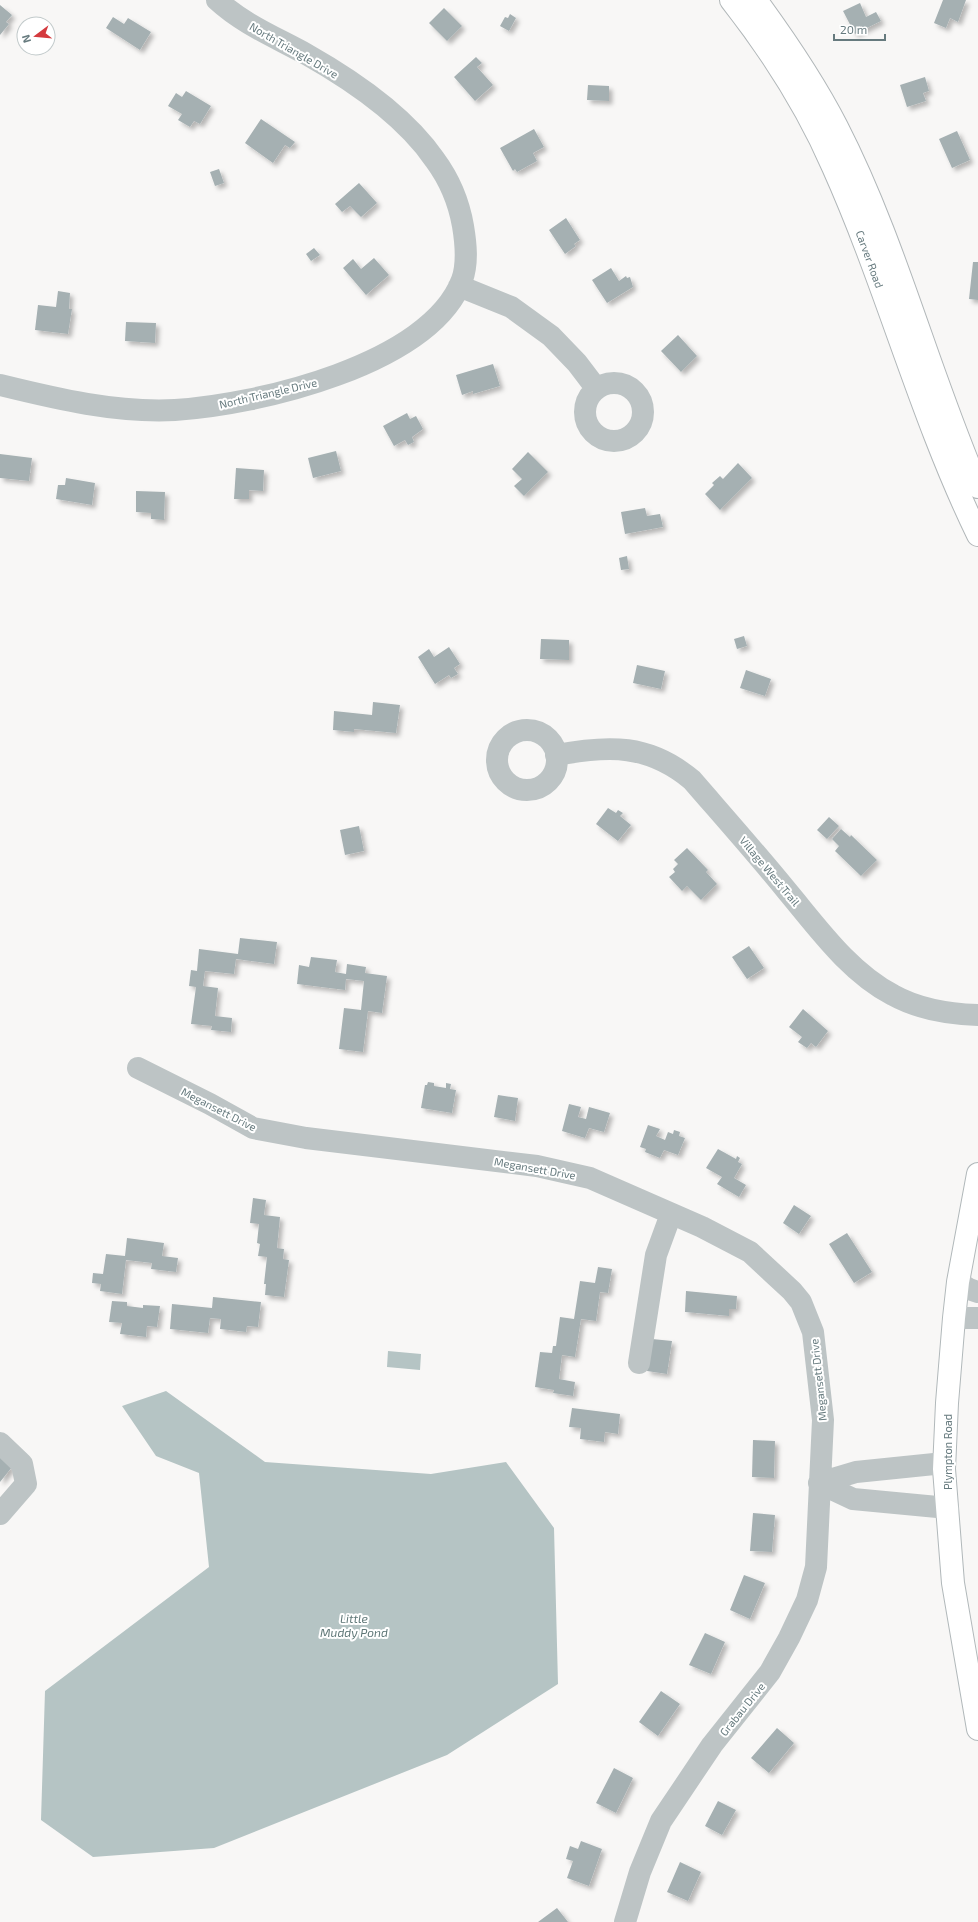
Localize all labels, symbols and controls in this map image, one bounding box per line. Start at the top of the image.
north arrow [16,16,56,56]
scale bar [834,16,885,42]
street label: North Triangle Drive [247,19,341,81]
text: 20 m [840,22,867,36]
text: N [19,33,33,45]
street label: Carver Road [854,228,886,290]
street label: North Triangle Drive [218,375,318,411]
street label: Village West Trail [737,834,803,909]
street label: Megansett Drive [179,1084,259,1134]
street label: Megansett Drive [493,1154,577,1182]
street label: Megansett Drive [807,1338,829,1422]
street label: Plympton Road [941,1414,954,1490]
water label: Little Muddy Pond [320,1611,388,1640]
street label: Grabau Drive [717,1680,767,1738]

